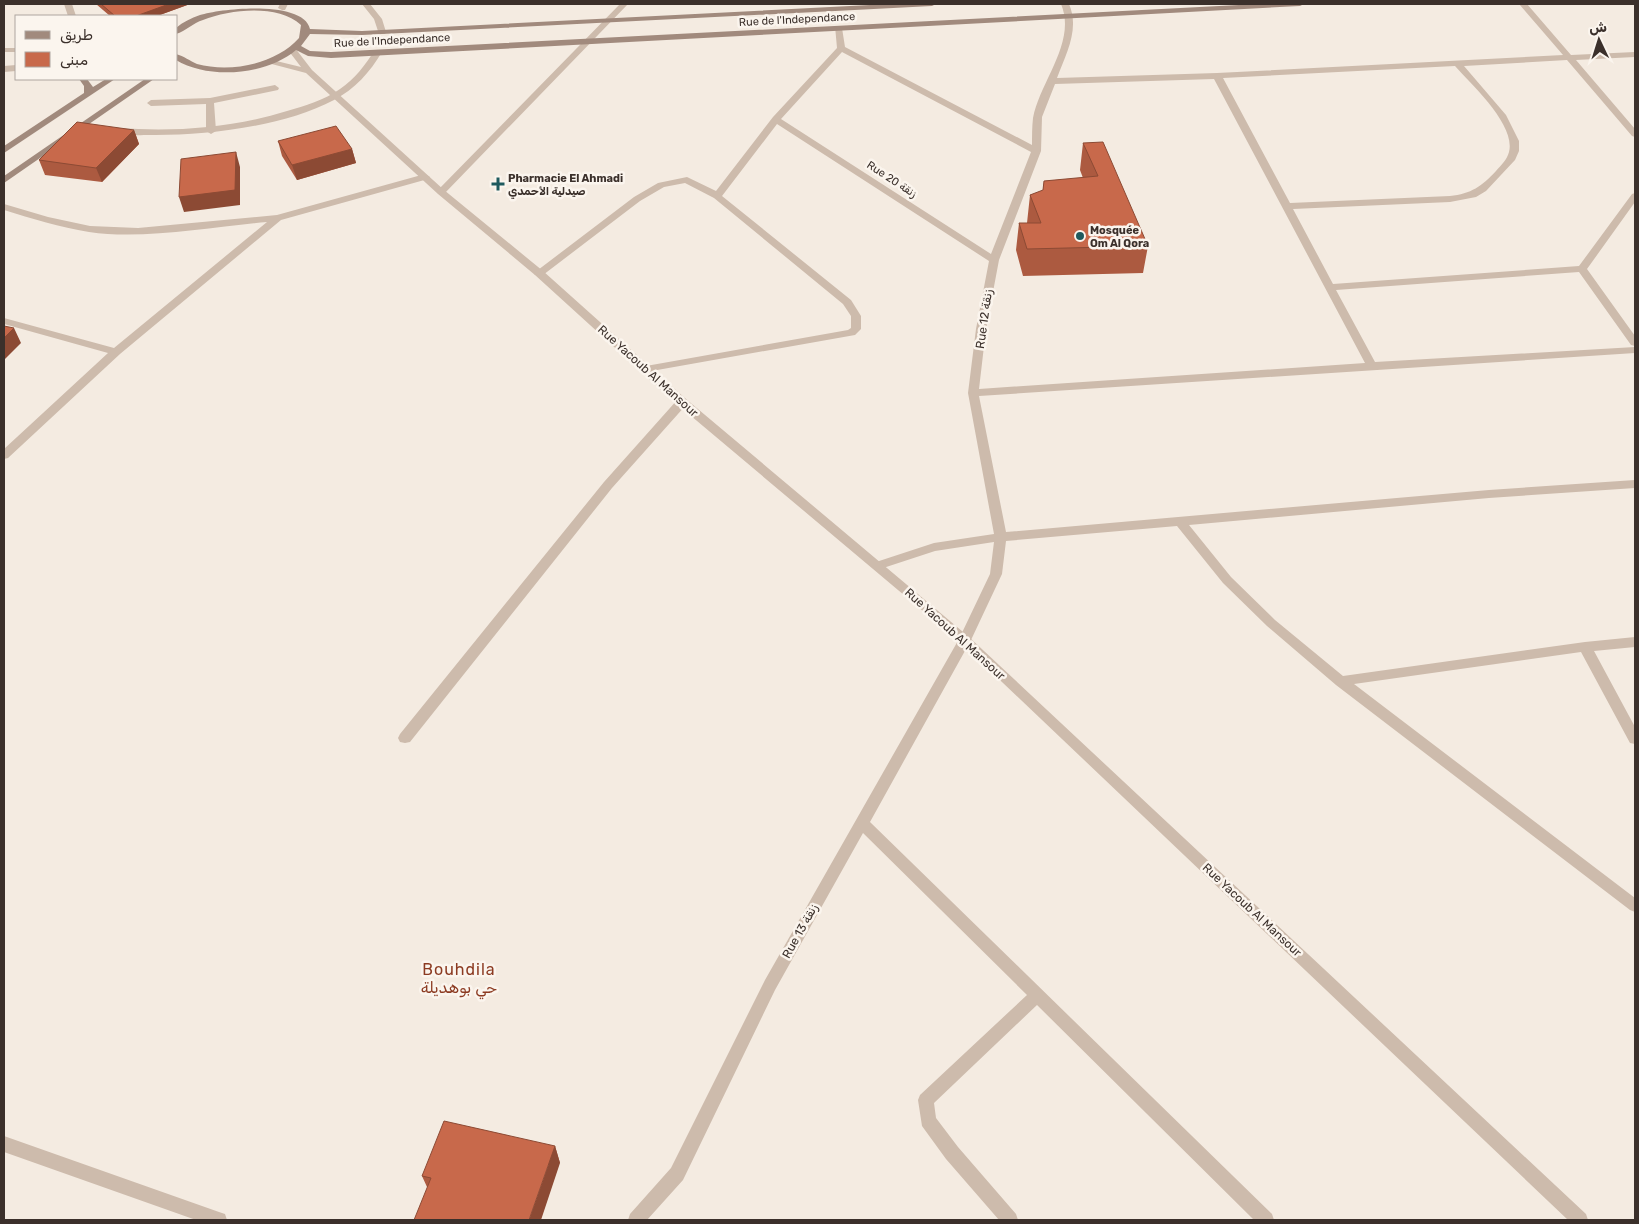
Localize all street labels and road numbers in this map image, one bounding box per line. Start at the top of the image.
street label: Rue de l'Independance [739,10,856,29]
street label: Rue de l'Independance [334,31,451,50]
street label: Rue 20 زنقة [864,158,920,201]
street label: Rue 12 زنقة [973,288,996,350]
street label: Rue Yacoub Al Mansour [595,322,701,420]
street label: Rue Yacoub Al Mansour [902,585,1008,683]
street label: Rue Yacoub Al Mansour [1200,860,1305,960]
street label: Rue 13 زنقة [779,901,822,961]

